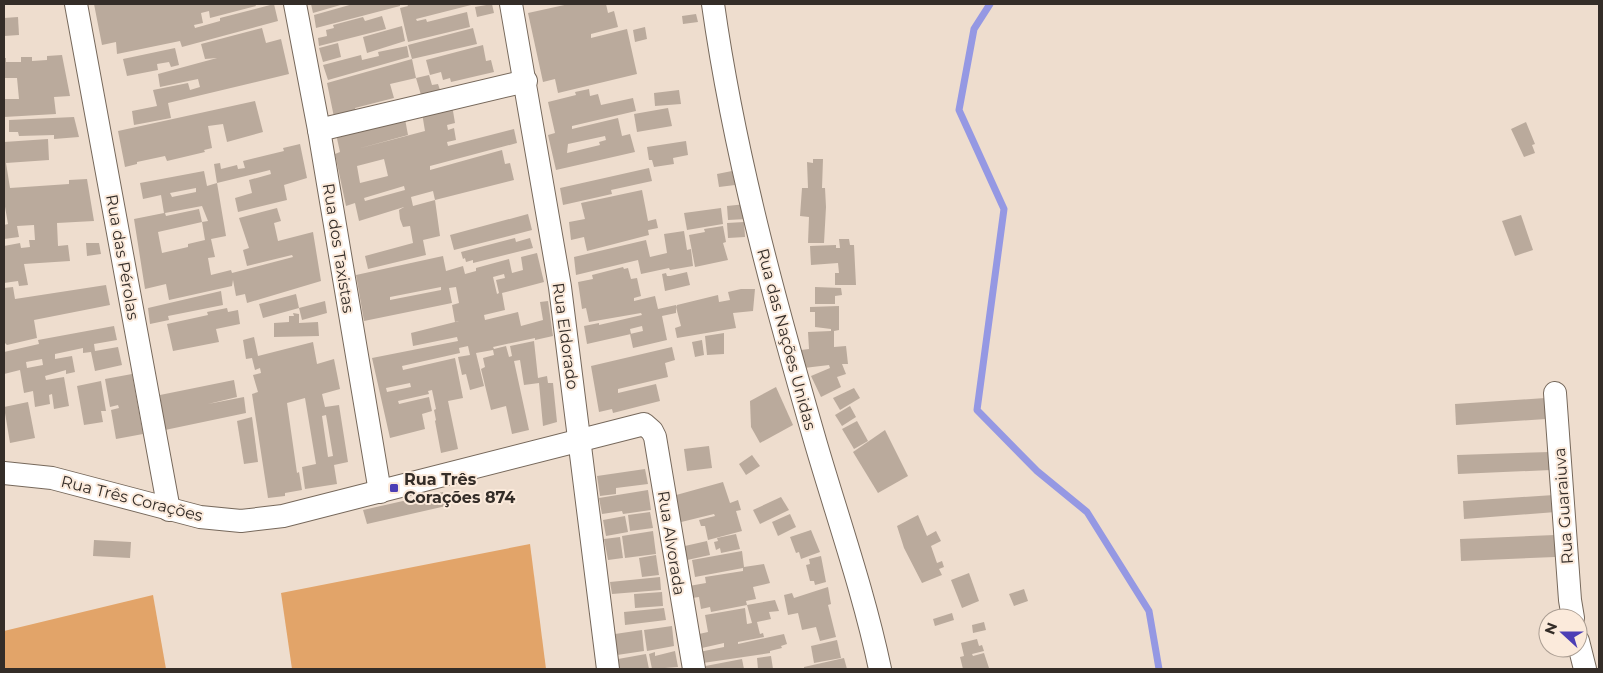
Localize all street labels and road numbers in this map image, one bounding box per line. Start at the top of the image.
street label: Rua dos Taxistas [319,182,358,314]
street label: Rua das Pérolas [102,193,143,321]
street label: Rua das Nações Unidas [753,246,820,432]
street label: Rua Eldorado [549,281,582,391]
street label: Rua Guaraiuva [1550,447,1577,565]
street label: Rua Três Corações [59,472,205,525]
street label: Rua Alvorada [654,489,689,597]

